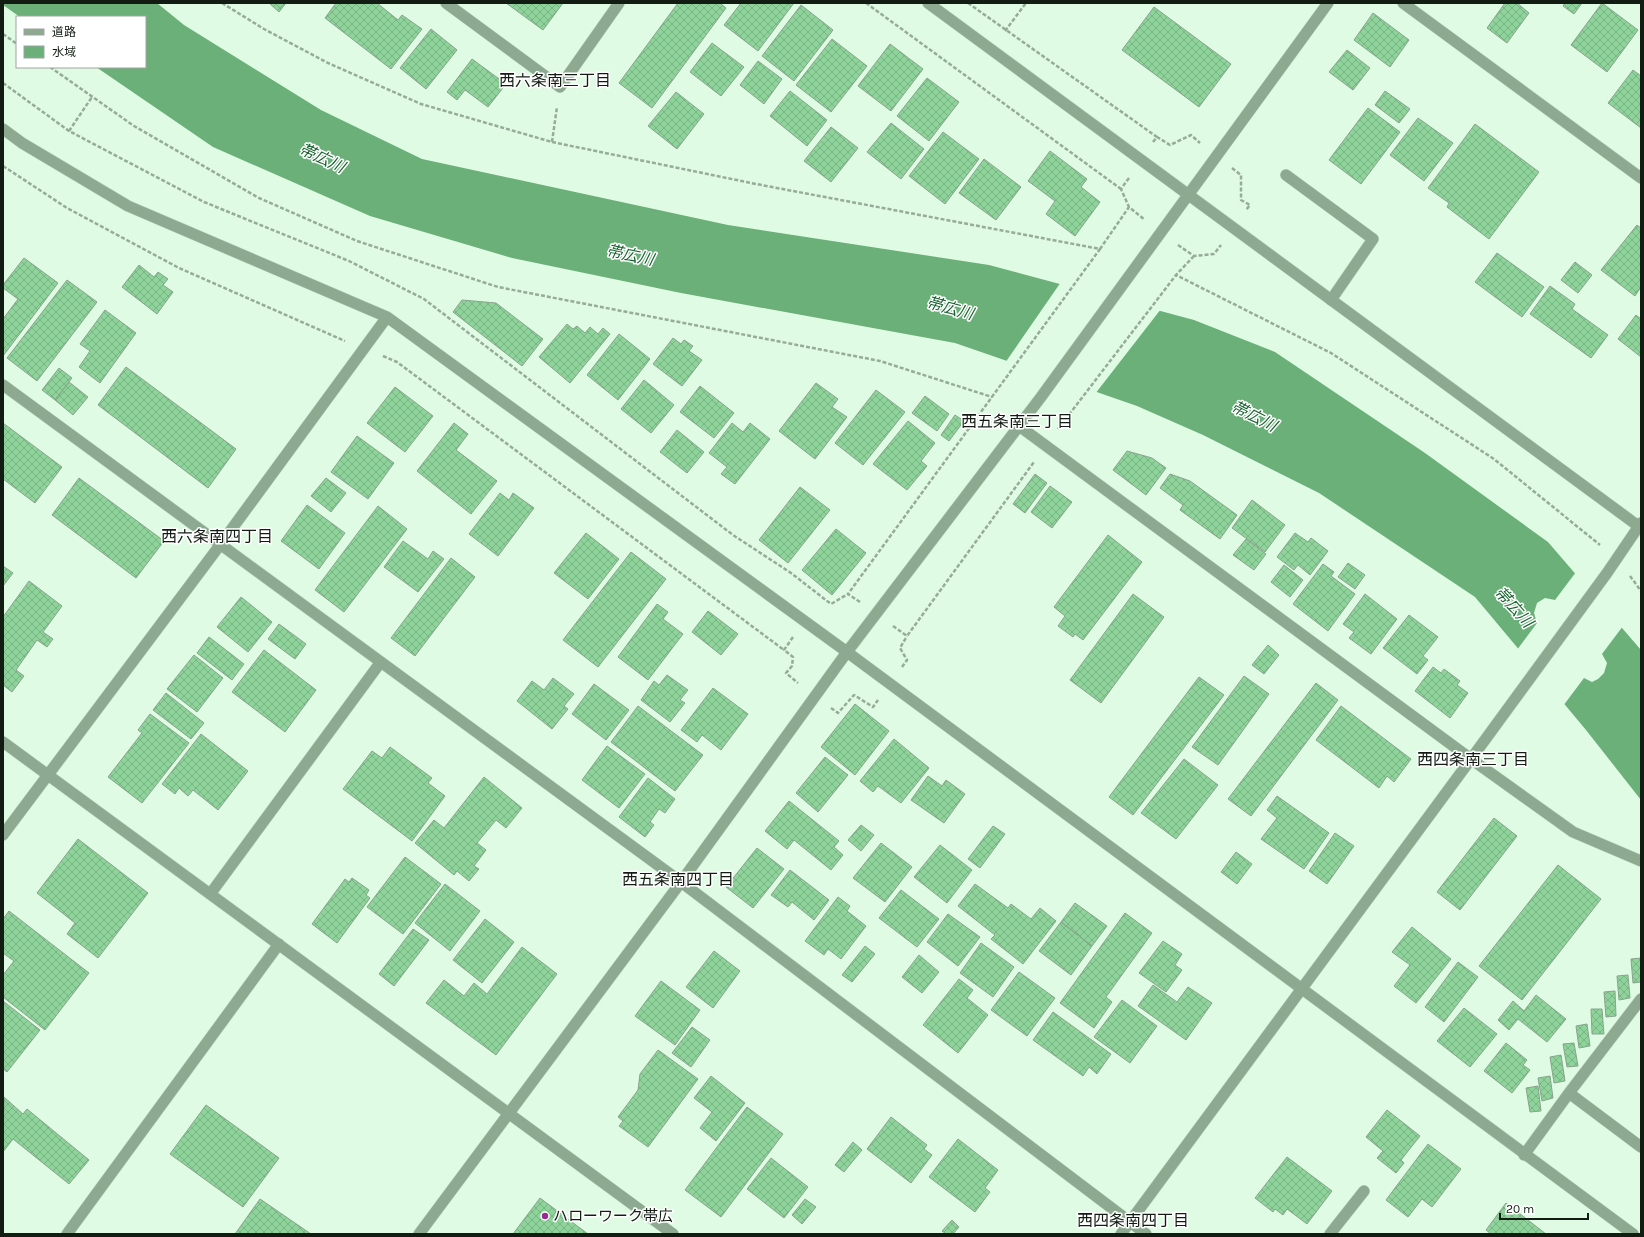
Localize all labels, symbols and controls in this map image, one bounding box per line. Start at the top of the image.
legend [16,16,146,68]
text: 道路 [52,25,76,39]
text: 水域 [52,45,76,59]
district label: 西六条南三丁目 [499,71,611,90]
water label: 帯広川 [296,139,350,178]
water label: 帯広川 [605,241,657,270]
water label: 帯広川 [924,293,978,324]
water label: 帯広川 [1228,397,1281,436]
district label: 西五条南三丁目 [961,412,1073,431]
district label: 西六条南四丁目 [161,527,273,546]
water label: 帯広川 [1491,583,1538,633]
district label: 西四条南三丁目 [1417,750,1529,769]
district label: 西五条南四丁目 [622,870,734,889]
scale bar [1500,1195,1588,1221]
text: 20 m [1506,1202,1534,1216]
place label: ハローワーク帯広 [553,1207,673,1225]
marker: ハローワーク帯広 [540,1211,550,1221]
district label: 西四条南四丁目 [1077,1211,1189,1230]

